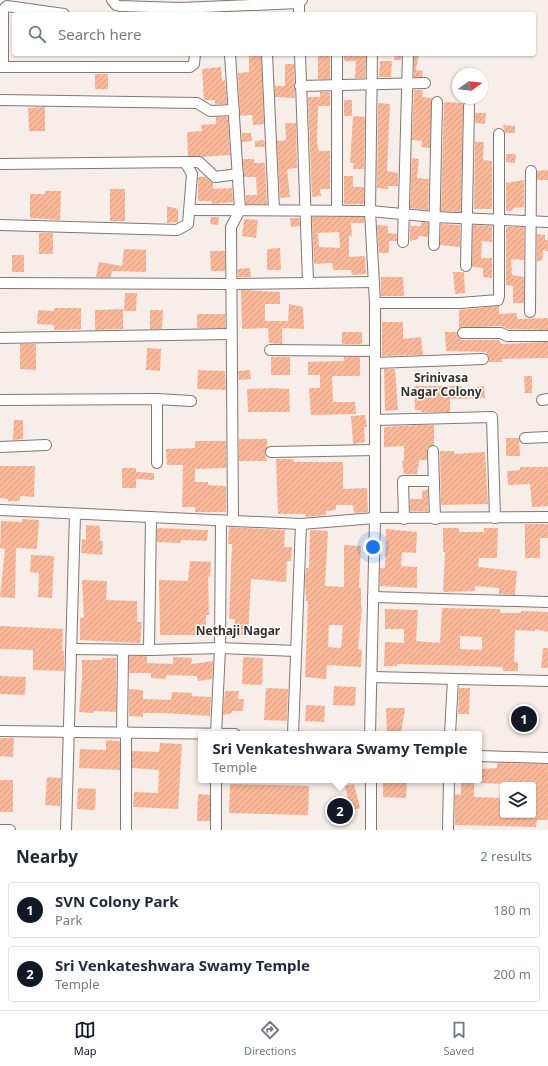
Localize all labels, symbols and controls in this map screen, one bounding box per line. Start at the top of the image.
search box [12,12,536,56]
icon: search [26,23,48,45]
text: Search here [58,24,141,44]
north arrow [452,68,488,104]
district label: Srinivasa Nagar Colony [400,369,482,400]
your location [363,537,383,557]
district label: Nethaji Nagar [196,622,281,639]
pin: 1 [511,704,537,734]
popup [198,731,482,783]
text: Sri Venkateshwara Swamy Temple [213,738,467,758]
text: Temple [213,758,257,776]
map controls [500,782,536,818]
button: layers [500,782,536,818]
pin: 2 [327,796,353,826]
text: Nearby [16,845,78,868]
text: 2 results [480,847,532,865]
text: SVN Colony Park [55,891,178,911]
text: 1 [26,901,34,919]
text: 180 m [493,901,531,919]
text: Park [55,911,82,929]
text: Sri Venkateshwara Swamy Temple [55,955,310,975]
text: 2 [26,965,34,983]
text: 200 m [493,965,531,983]
text: Temple [55,975,100,993]
tab: Map [74,1019,97,1058]
tab: Directions [244,1019,296,1058]
tab: Saved [444,1019,474,1058]

